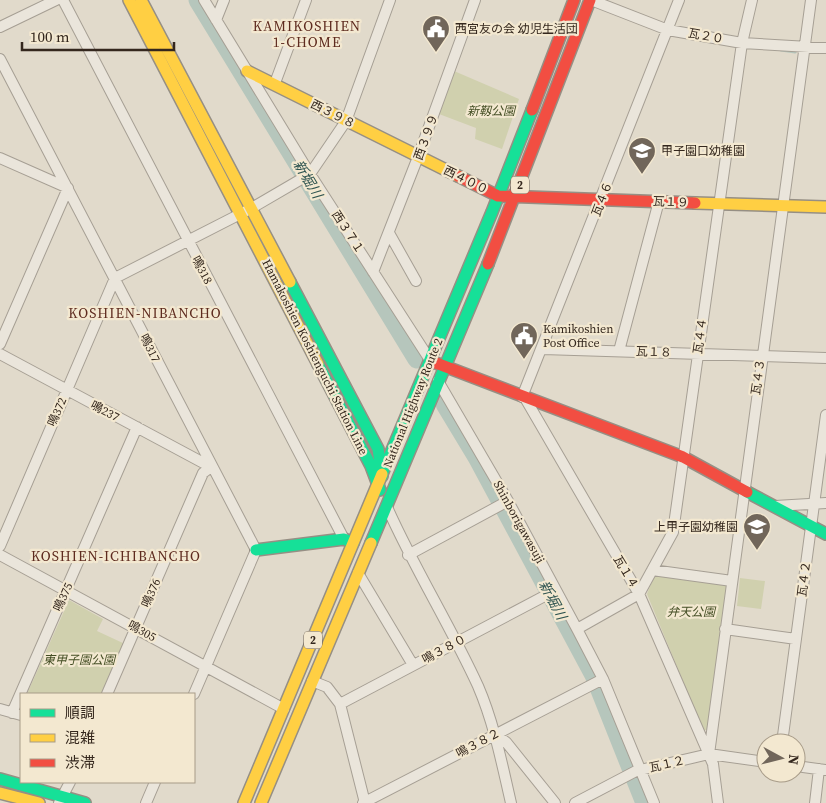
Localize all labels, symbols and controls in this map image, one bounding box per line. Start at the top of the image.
public building icon: 西宮友の会 幼児生活団 [421,14,451,53]
district label: KAMIKOSHIEN 1-CHOME [253,16,361,52]
scale bar [22,20,175,52]
place label: 西宮友の会 幼児生活団 [455,21,578,37]
street label: 瓦２０ [687,25,725,47]
text: 100 m [30,26,70,47]
street label: 西３９８ [308,96,358,132]
park label: 新靱公園 [467,103,517,119]
street label: 西３９９ [410,112,442,162]
school or university icon: 甲子園口幼稚園 [627,136,657,175]
place label: 甲子園口幼稚園 [661,143,745,159]
water label: 新堀川 [289,156,328,204]
street label: 西４００ [441,162,491,198]
road number: 2 [511,176,529,194]
street label: 瓦４６ [588,179,616,219]
street label: 瓦１９ [653,193,689,211]
street label: 西３７１ [328,208,368,256]
street label: 鳴318 [188,253,216,287]
street label: Hamakoshien Koshienguchi Station Line [259,256,371,458]
district label: KOSHIEN-NIBANCHO [68,303,222,323]
street label: 瓦４４ [690,317,710,355]
public building icon: Kamikoshien Post Office [509,321,539,360]
place label: Kamikoshien Post Office [543,321,614,351]
street label: 鳴317 [136,331,164,365]
street label: National Highway Route 2 [380,336,446,470]
street label: 瓦１８ [636,343,672,361]
street label: 瓦４３ [748,358,768,396]
street label: 鳴372 [44,395,70,429]
street label: 鳴237 [88,397,122,425]
street label: Shinborigawasuji [490,478,549,567]
school or university icon: 上甲子園幼稚園 [742,512,772,551]
place label: 上甲子園幼稚園 [654,519,738,535]
district label: KOSHIEN-ICHIBANCHO [31,546,201,566]
street label: 瓦１４ [610,552,642,592]
street label: 瓦４２ [794,560,814,598]
street label: 鳴376 [138,576,164,610]
water label: 新堀川 [534,577,573,625]
street label: 鳴375 [50,580,76,614]
park label: 弁天公園 [667,604,717,620]
street label: 鳴305 [125,617,159,645]
street label: 鳴３８０ [419,631,469,667]
road number: 2 [304,632,322,648]
park label: 東甲子園公園 [43,652,117,668]
legend [20,693,195,783]
text: 順調 [65,702,95,723]
street label: 鳴３８２ [453,725,503,761]
text: 混雑 [65,727,95,748]
north arrow [756,733,806,783]
text: 渋滞 [65,752,95,773]
street label: 瓦１２ [648,752,686,776]
text: N [783,753,804,766]

